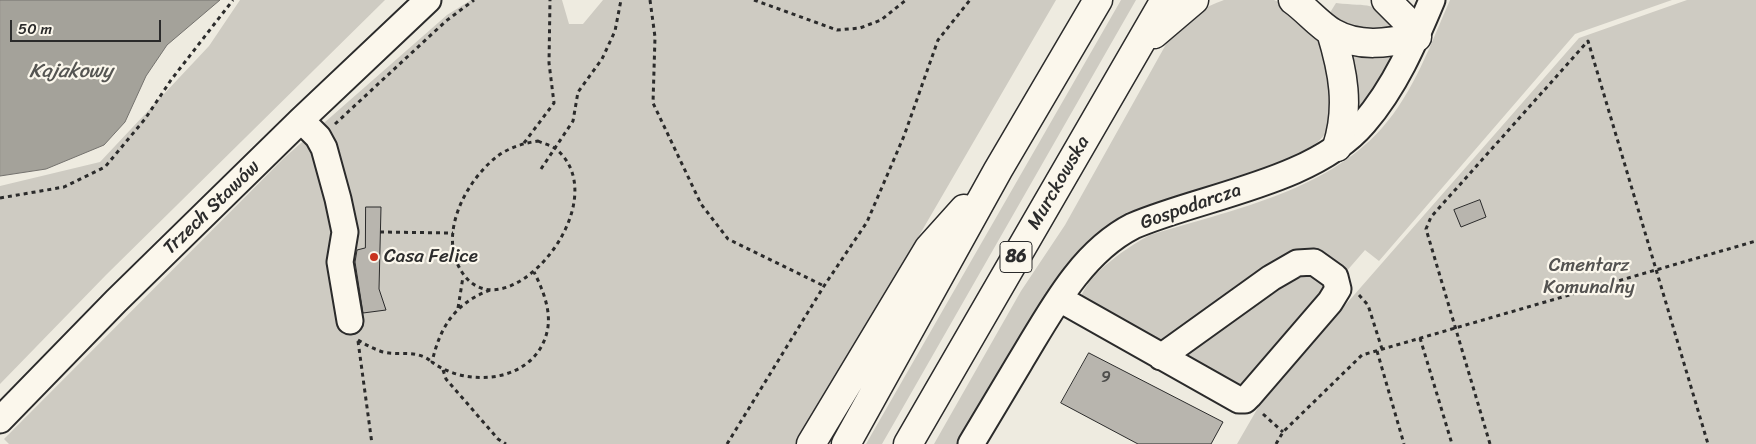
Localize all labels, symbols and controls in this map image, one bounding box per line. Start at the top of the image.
scale bar [12,10,164,42]
text: 50 m [18,16,52,42]
water label: Kajakowy [29,60,113,84]
street label: Murckowska [1023,132,1095,234]
street label: Trzech Stawów [159,156,265,260]
street label: Gospodarcza [1138,179,1244,235]
road number: 86 [1000,242,1032,272]
place label: Casa Felice [384,246,478,268]
marker: Casa Felice [368,251,380,263]
park label: Cmentarz Komunalny [1543,255,1635,299]
house number: 9 [1101,368,1111,388]

